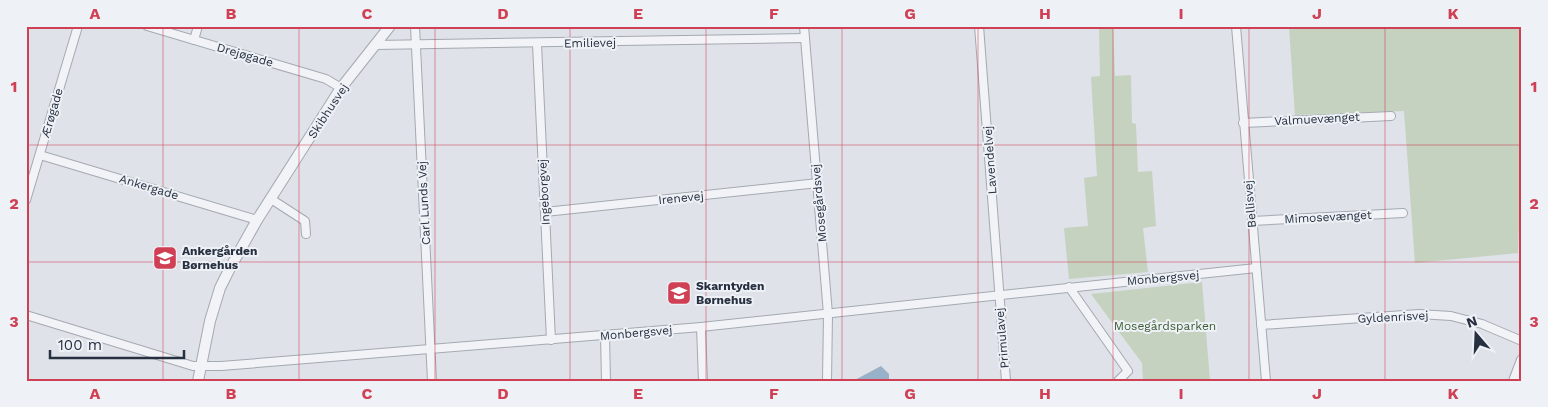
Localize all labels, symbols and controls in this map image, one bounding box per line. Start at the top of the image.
text: A [90,4,101,23]
text: B [226,4,237,23]
text: C [362,4,373,23]
text: D [497,4,509,23]
text: E [633,4,643,23]
text: F [769,4,779,23]
text: G [904,4,916,23]
text: H [1039,4,1051,23]
text: I [1178,4,1184,23]
text: J [1312,4,1322,23]
text: K [1447,4,1459,23]
street label: Emilievej [564,36,616,50]
street label: Drejøgade [215,40,275,70]
text: 1 [11,77,17,96]
text: 1 [1531,77,1537,96]
street label: Skibhusvej [305,81,351,141]
street label: Ærøgade [38,87,66,139]
street label: Valmuevænget [1274,110,1360,128]
street label: Lavendelvej [981,125,999,195]
street label: Ingeborgvej [535,159,553,225]
street label: Carl Lunds Vej [415,161,433,245]
street label: Mosegårdsvej [809,163,829,243]
street label: Ankergade [118,171,180,203]
street label: Bellisvej [1241,180,1259,228]
street label: Irenevej [658,189,704,207]
text: 2 [9,194,19,213]
text: 2 [1529,194,1539,213]
street label: Mimosevænget [1284,208,1372,226]
place label: Ankergården Børnehus [182,244,257,272]
school or university icon: Ankergården Børnehus [152,245,178,271]
street label: Monbergsvej [1126,268,1200,288]
place label: Skarntyden Børnehus [696,279,764,307]
school or university icon: Skarntyden Børnehus [666,280,692,306]
street label: Primulavej [992,307,1012,369]
street label: Gyldenrisvej [1357,308,1429,326]
north arrow [1450,310,1500,360]
text: 3 [9,312,19,331]
text: N [1464,312,1479,331]
text: 3 [1529,312,1539,331]
park label: Mosegårdsparken [1114,319,1216,333]
street label: Monbergsvej [599,323,673,343]
scale bar [50,327,184,359]
text: 100 m [58,336,102,354]
text: A [90,384,101,403]
text: B [226,384,237,403]
text: C [362,384,373,403]
text: D [497,384,509,403]
text: E [633,384,643,403]
text: F [769,384,779,403]
text: G [904,384,916,403]
text: H [1039,384,1051,403]
text: I [1178,384,1184,403]
text: J [1312,384,1322,403]
text: K [1447,384,1459,403]

